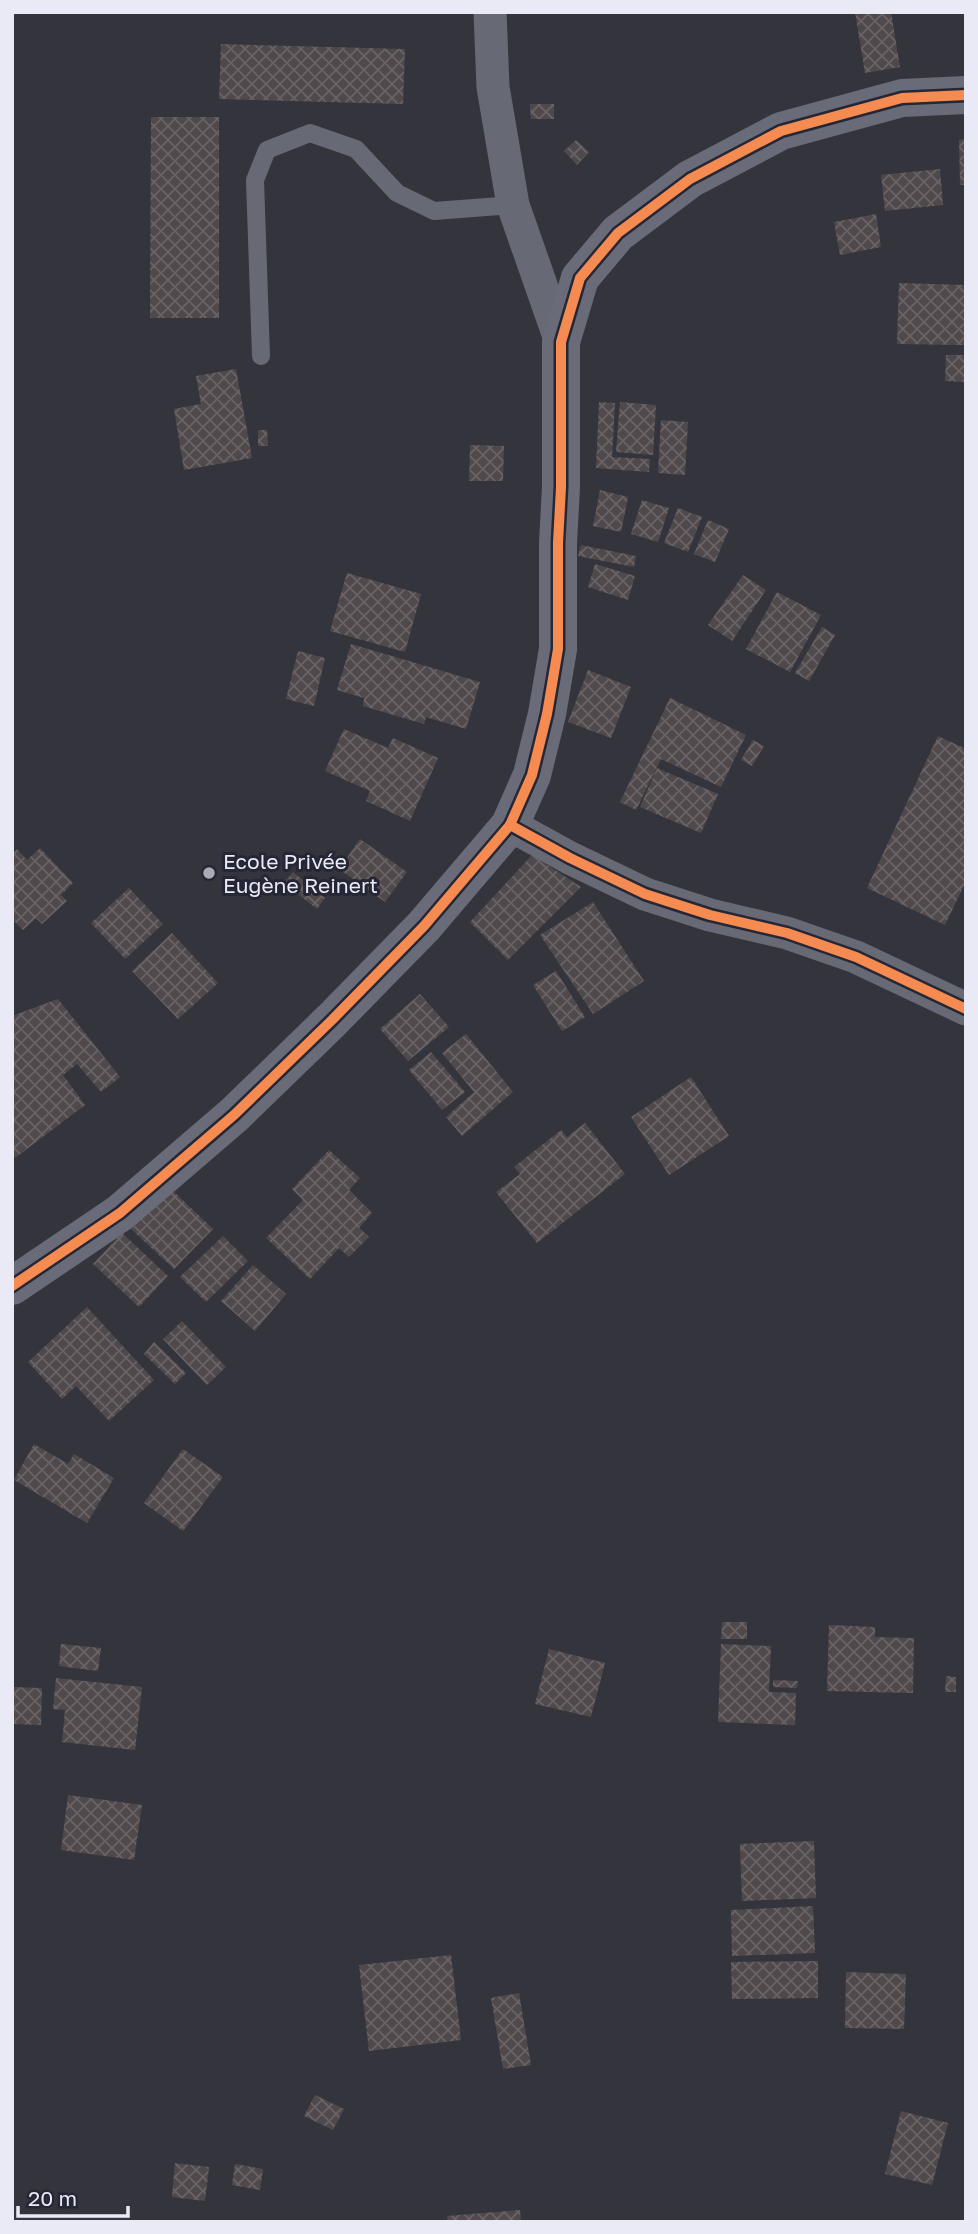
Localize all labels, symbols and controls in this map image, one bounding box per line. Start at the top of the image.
place label: Ecole Privée Eugène Reinert [223,848,378,898]
marker: Ecole Privée Eugène Reinert [201,865,217,881]
scale bar [18,2174,128,2218]
text: 20 m [28,2185,77,2211]

